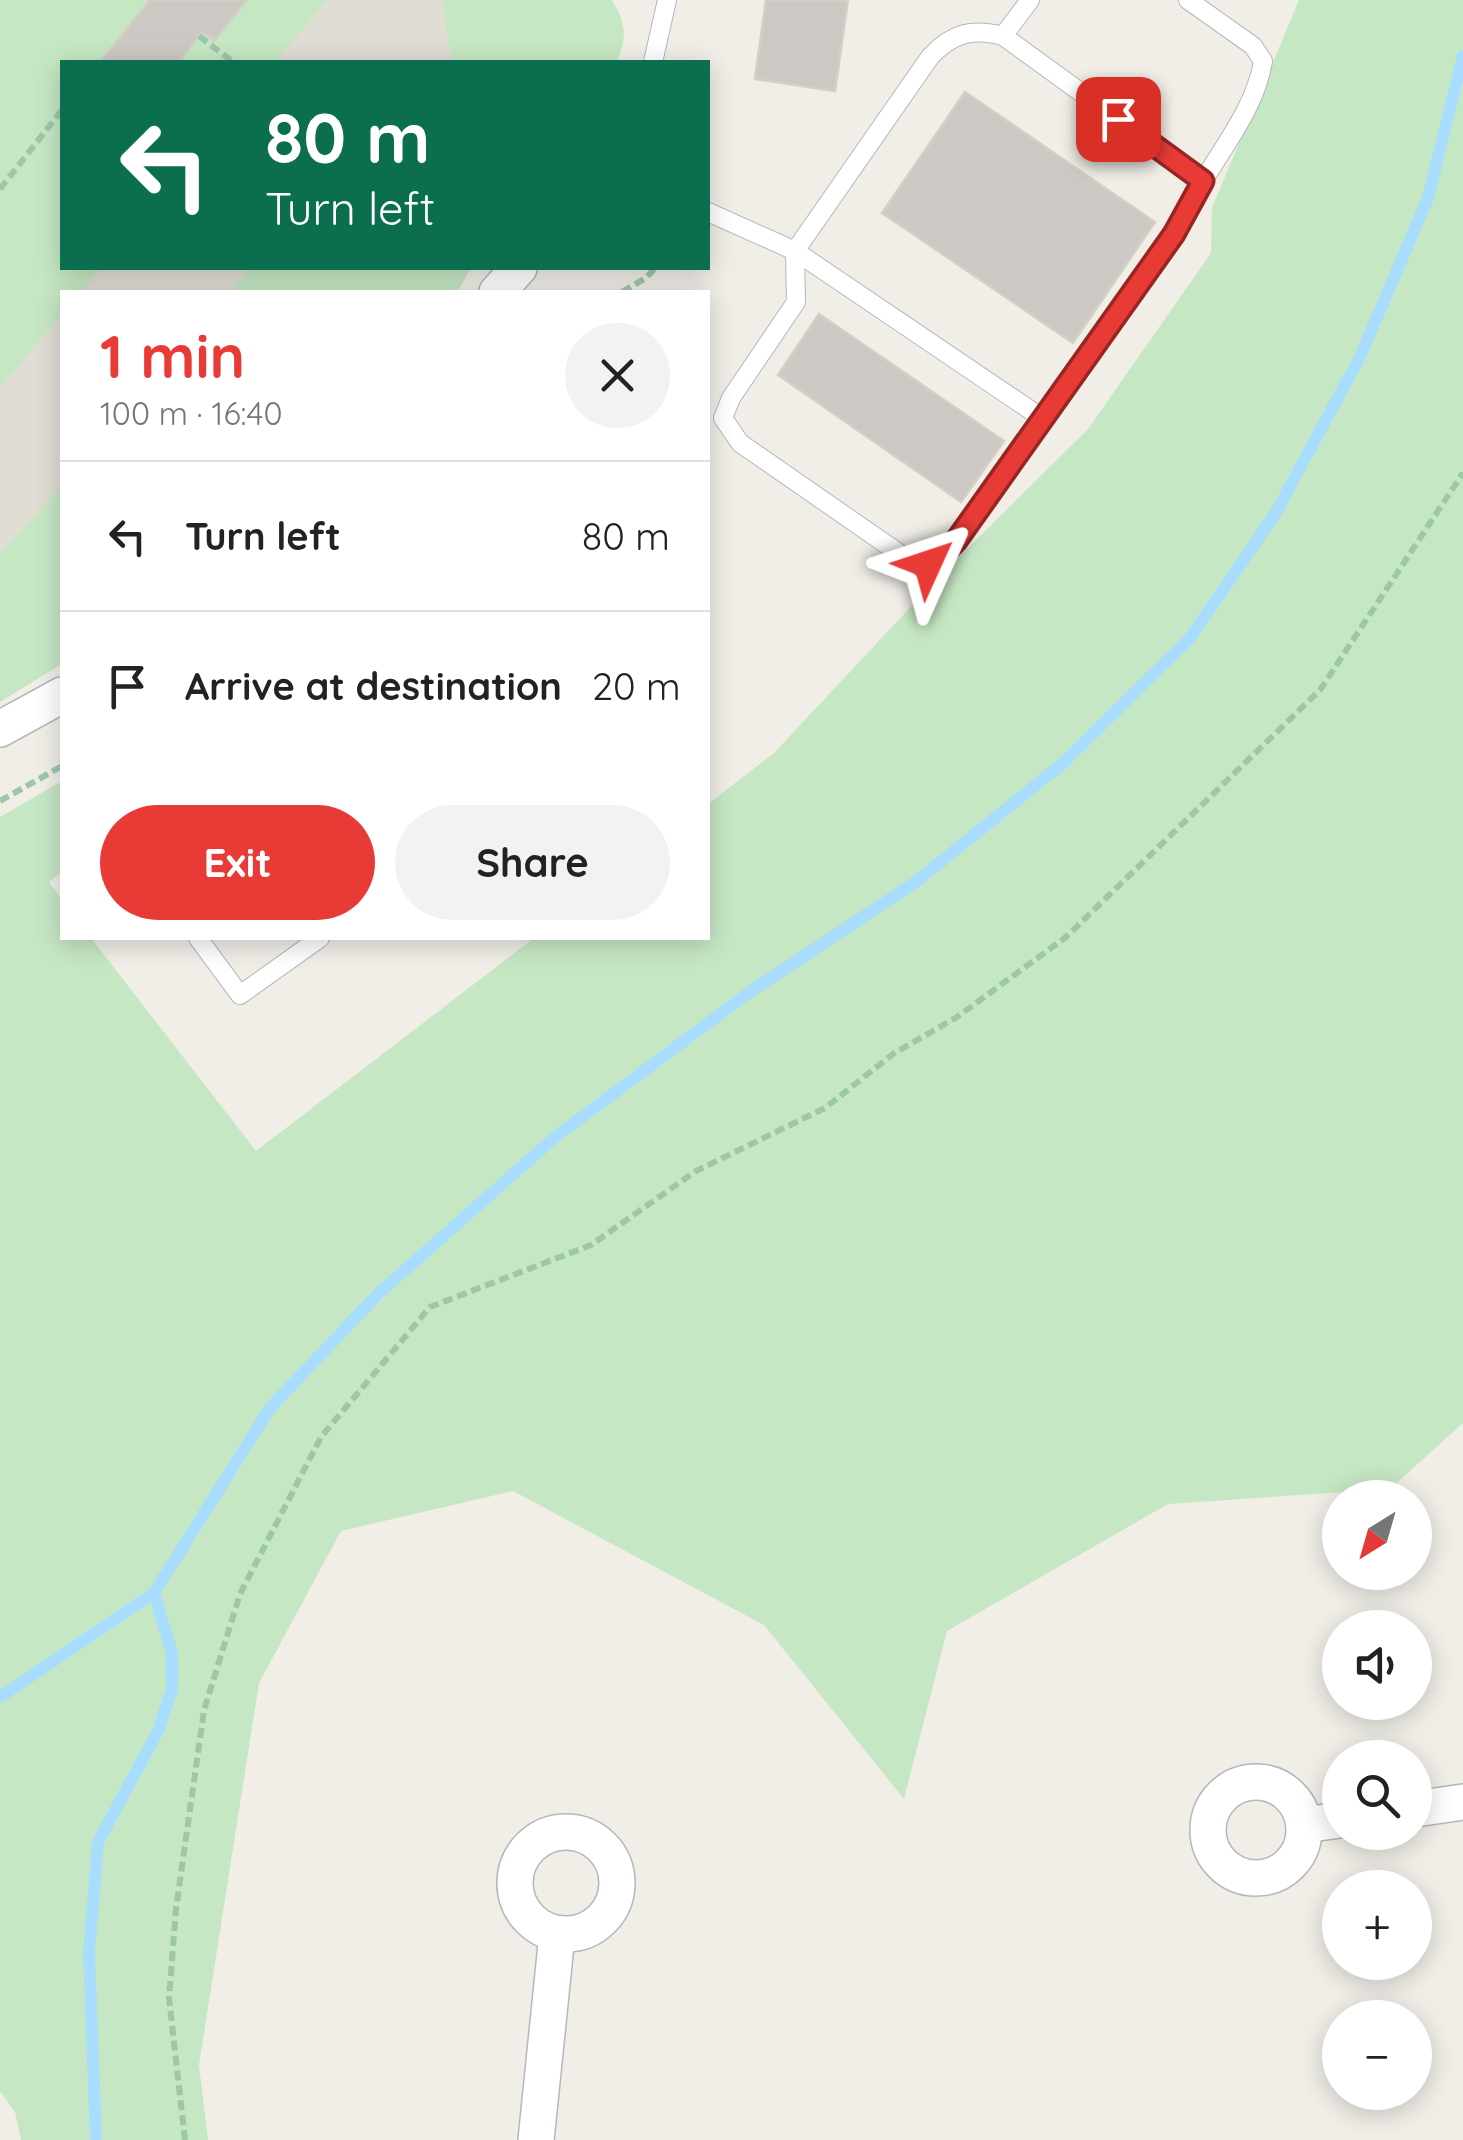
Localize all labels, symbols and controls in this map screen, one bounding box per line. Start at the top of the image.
pin [1076,77,1161,162]
icon: arrive [1091,92,1146,147]
text: 80 m [265,93,430,181]
icon: left [100,100,230,230]
text: Turn left [265,180,435,236]
text: 1 min [100,318,245,393]
button: close [565,323,670,428]
text: 100 m · 16:40 [100,393,283,433]
icon: left [100,509,155,564]
text: Turn left [185,512,341,560]
text: 80 m [582,512,670,560]
position arrow [876,512,980,616]
icon: arrive [100,659,155,714]
text: Arrive at destination [185,662,562,710]
text: 20 m [592,662,681,710]
button: Exit [100,805,375,920]
button: Share [395,805,670,920]
north arrow [1322,1480,1432,1590]
map controls [1322,1480,1432,2110]
button: sound [1322,1610,1432,1720]
button: search [1322,1740,1432,1850]
button: + [1322,1870,1432,1980]
button: − [1322,2000,1432,2110]

